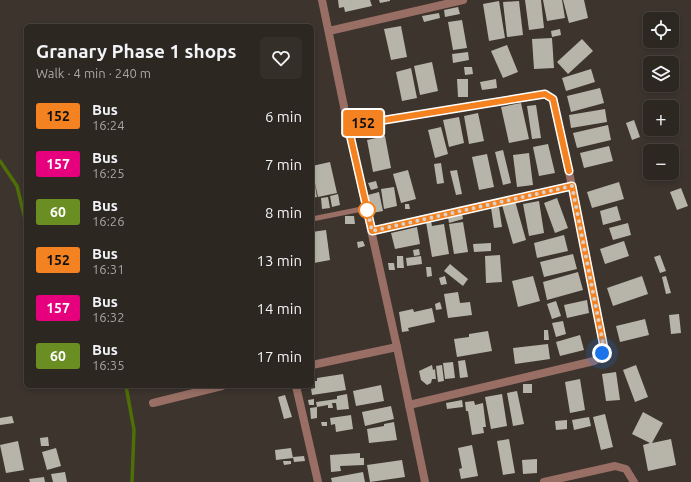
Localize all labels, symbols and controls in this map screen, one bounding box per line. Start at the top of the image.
map controls [643,12,679,180]
button: locate [643,12,679,48]
button: heart [260,37,302,79]
text: Granary Phase 1 shops [36,40,236,62]
button: layers [643,56,679,92]
text: Walk · 4 min · 240 m [36,66,151,80]
button: + [643,100,679,136]
text: Bus [92,101,118,118]
text: 152 [46,108,70,124]
text: 6 min [265,108,302,125]
line badge: 152 [340,110,386,136]
text: 152 [351,115,375,131]
text: 16:24 [92,118,125,132]
button: − [643,144,679,180]
text: Bus [92,149,118,166]
text: 157 [46,156,70,172]
text: 7 min [265,156,302,173]
text: 16:25 [92,166,125,180]
text: Bus [92,197,118,214]
unlabelled marker [358,201,376,219]
text: 60 [50,204,66,220]
text: 8 min [265,204,302,221]
text: 16:26 [92,214,125,228]
text: Bus [92,245,118,262]
text: 152 [46,252,70,268]
text: 13 min [256,252,302,269]
text: 16:31 [92,262,125,276]
text: Bus [92,293,118,310]
text: 157 [46,300,70,316]
text: 14 min [256,300,302,317]
text: 16:32 [92,310,125,324]
text: Bus [92,341,118,358]
your location [592,343,612,363]
text: 60 [50,348,66,364]
text: 17 min [256,348,302,365]
text: 16:35 [92,358,125,372]

